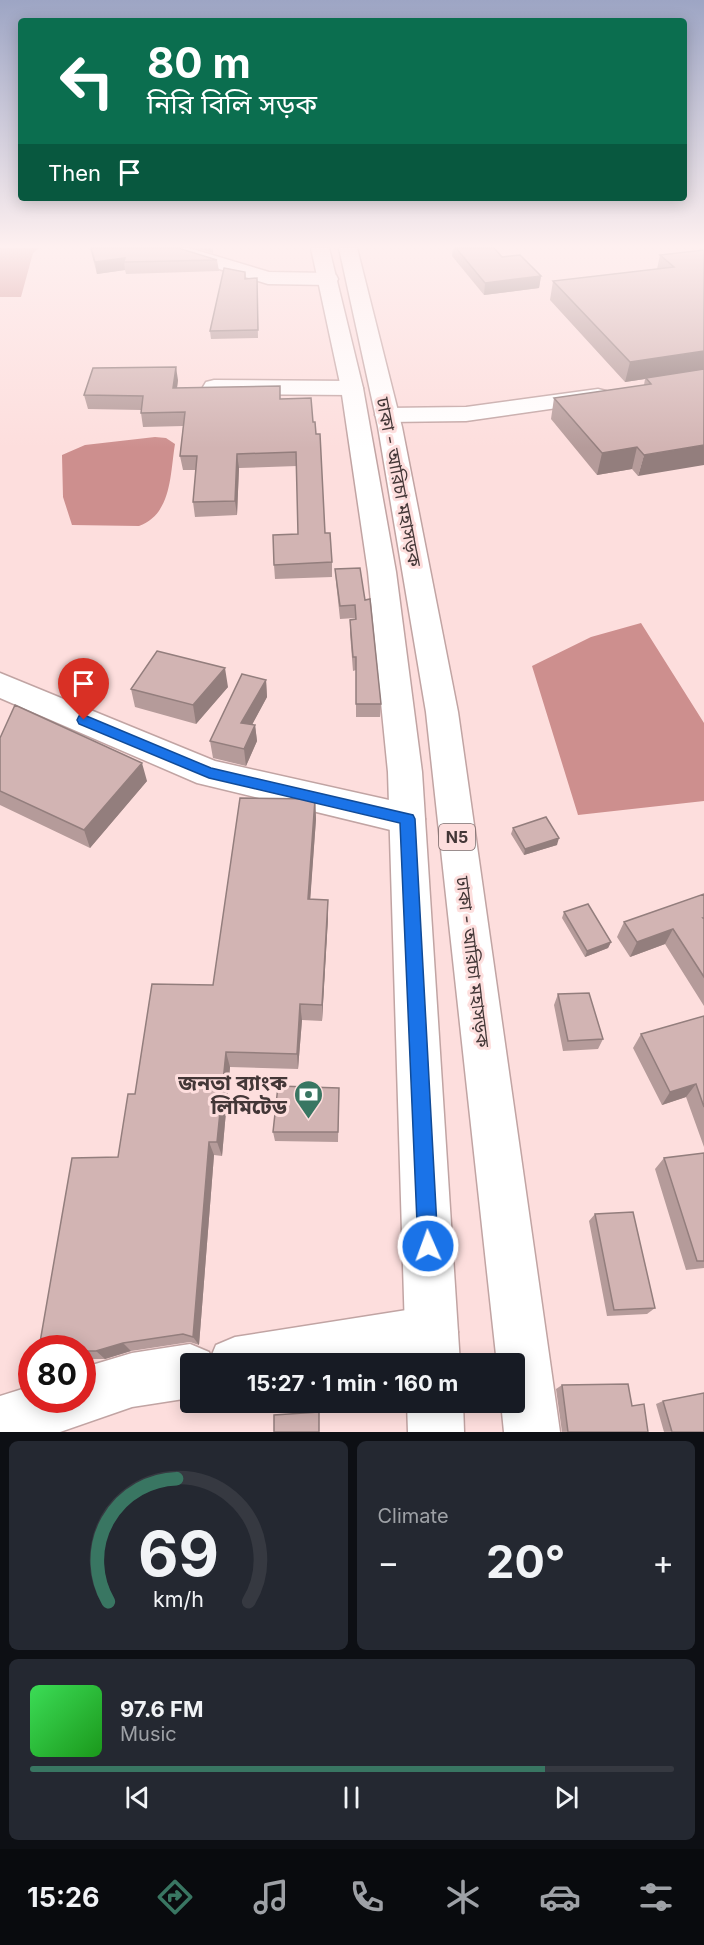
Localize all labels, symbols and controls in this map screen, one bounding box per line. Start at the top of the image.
text: 80 m [147,37,251,88]
icon: left [48,42,126,120]
text: নিরি বিলি সড়ক [147,88,317,121]
icon: arrive [113,156,146,189]
text: Then [48,160,101,186]
street label: ঢাকা - আরিচা মহাসড়ক [372,394,426,569]
pin [58,658,109,720]
icon: arrive [67,667,100,700]
road number: N5 [439,824,475,850]
street label: ঢাকা - আরিচা মহাসড়ক [452,874,494,1049]
place label: জনতা ব্যাংক লিমিটেড [177,1070,288,1119]
bank icon: জনতা ব্যাংক লিমিটেড [292,1078,324,1120]
position arrow [396,1214,460,1278]
speed limit sign: 80 [18,1335,96,1413]
text: 15:27 · 1 min · 160 m [247,1370,458,1396]
text: Climate [378,1504,449,1528]
text: 69 [138,1516,219,1591]
text: 20° [486,1534,565,1589]
text: − [378,1542,399,1582]
text: + [652,1542,674,1582]
text: km/h [153,1587,204,1613]
text: 97.6 FM [120,1696,204,1722]
text: Music [120,1722,177,1746]
icon: previous [121,1781,154,1814]
icon: pause [335,1781,368,1814]
icon: next [550,1781,583,1814]
icon: directions [154,1876,196,1918]
icon: music [250,1876,292,1918]
icon: phone [346,1876,388,1918]
icon: climate [442,1876,484,1918]
icon: car [539,1876,581,1918]
icon: filters [635,1876,677,1918]
text: 15:26 [27,1881,100,1914]

